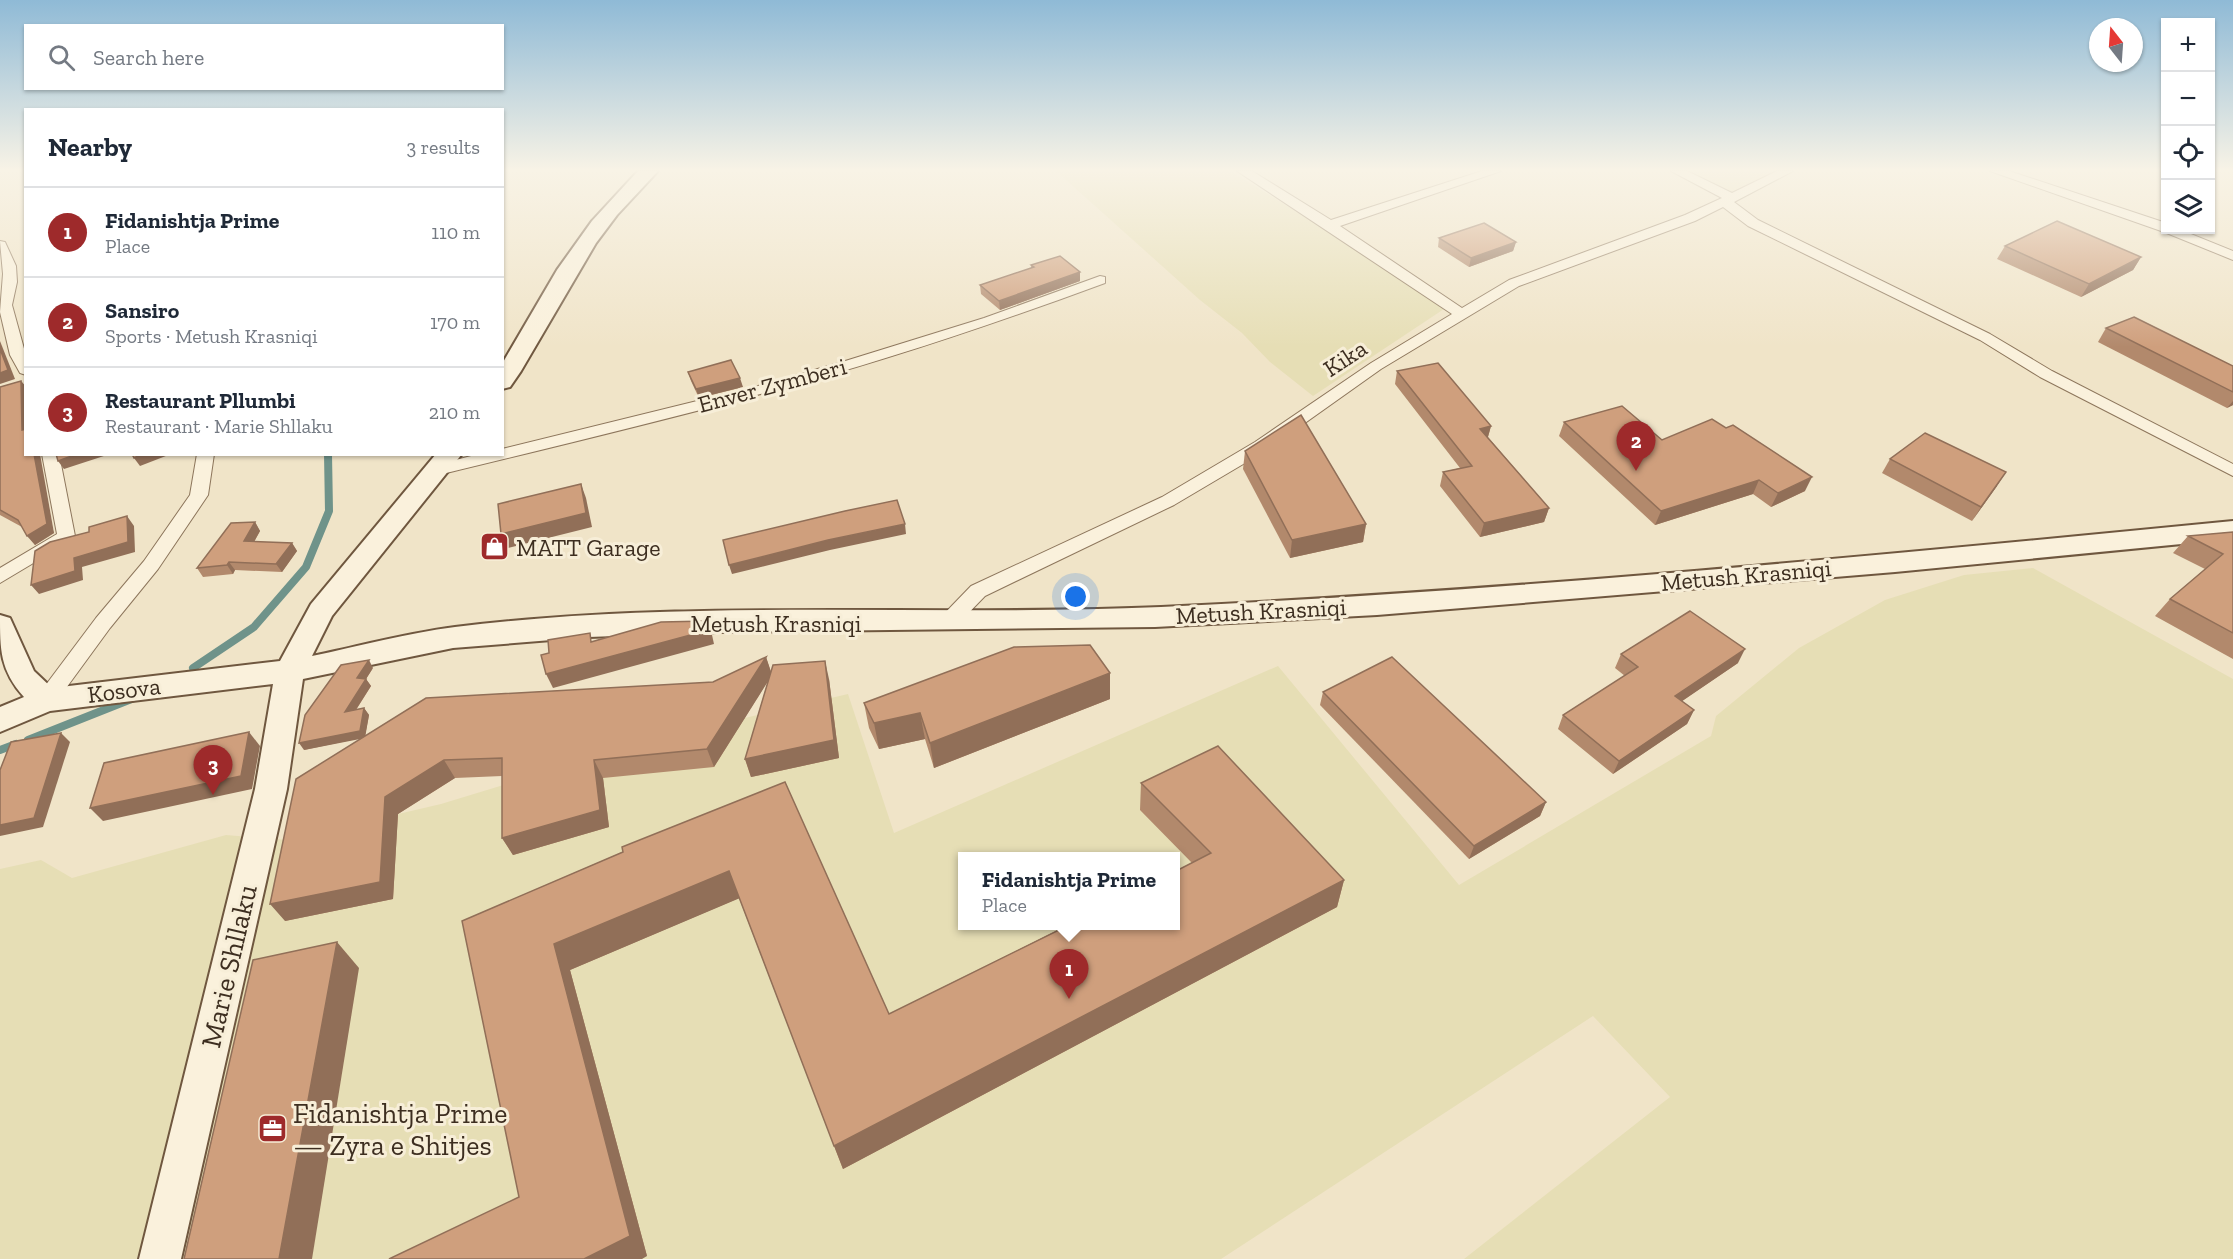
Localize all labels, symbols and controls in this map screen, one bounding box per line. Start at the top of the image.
north arrow [2089,18,2143,72]
map controls [2161,18,2215,234]
button: + [2161,18,2215,72]
search box [24,24,504,90]
icon: search [45,41,78,74]
text: Search here [93,44,204,71]
button: − [2161,72,2215,126]
button: locate [2161,126,2215,180]
text: Nearby [48,131,132,163]
text: 3 results [406,135,480,159]
button: layers [2161,180,2215,234]
text: Fidanishtja Prime [105,207,279,234]
text: 1 [63,220,72,244]
text: 110 m [431,220,480,244]
text: Place [105,234,150,258]
text: Sansiro [105,297,179,324]
text: 2 [62,310,73,334]
text: 170 m [430,310,480,334]
text: Sports · Metush Krasniqi [105,324,317,348]
street label: Kika [1318,333,1373,383]
street label: Enver Zymberi [695,351,850,419]
text: Restaurant Pllumbi [105,387,296,414]
text: 3 [62,400,73,424]
text: 210 m [429,400,480,424]
text: Restaurant · Marie Shllaku [105,414,333,438]
pin: 2 [1616,422,1656,471]
shop icon: MATT Garage [479,531,511,563]
place label: MATT Garage [516,533,660,562]
street label: Metush Krasniqi [1660,553,1833,597]
your location [1061,582,1090,611]
street label: Metush Krasniqi [1175,592,1347,630]
street label: Metush Krasniqi [690,609,862,638]
street label: Kosova [86,671,163,709]
pin: 3 [194,746,232,795]
popup [958,852,1180,930]
text: Fidanishtja Prime [982,866,1156,893]
street label: Marie Shllaku [194,881,264,1051]
text: Place [982,893,1027,917]
pin: 1 [1050,950,1088,999]
place label: Fidanishtja Prime — Zyra e Shitjes [293,1097,508,1162]
office icon: Fidanishtja Prime — Zyra e Shitjes [256,1113,288,1145]

